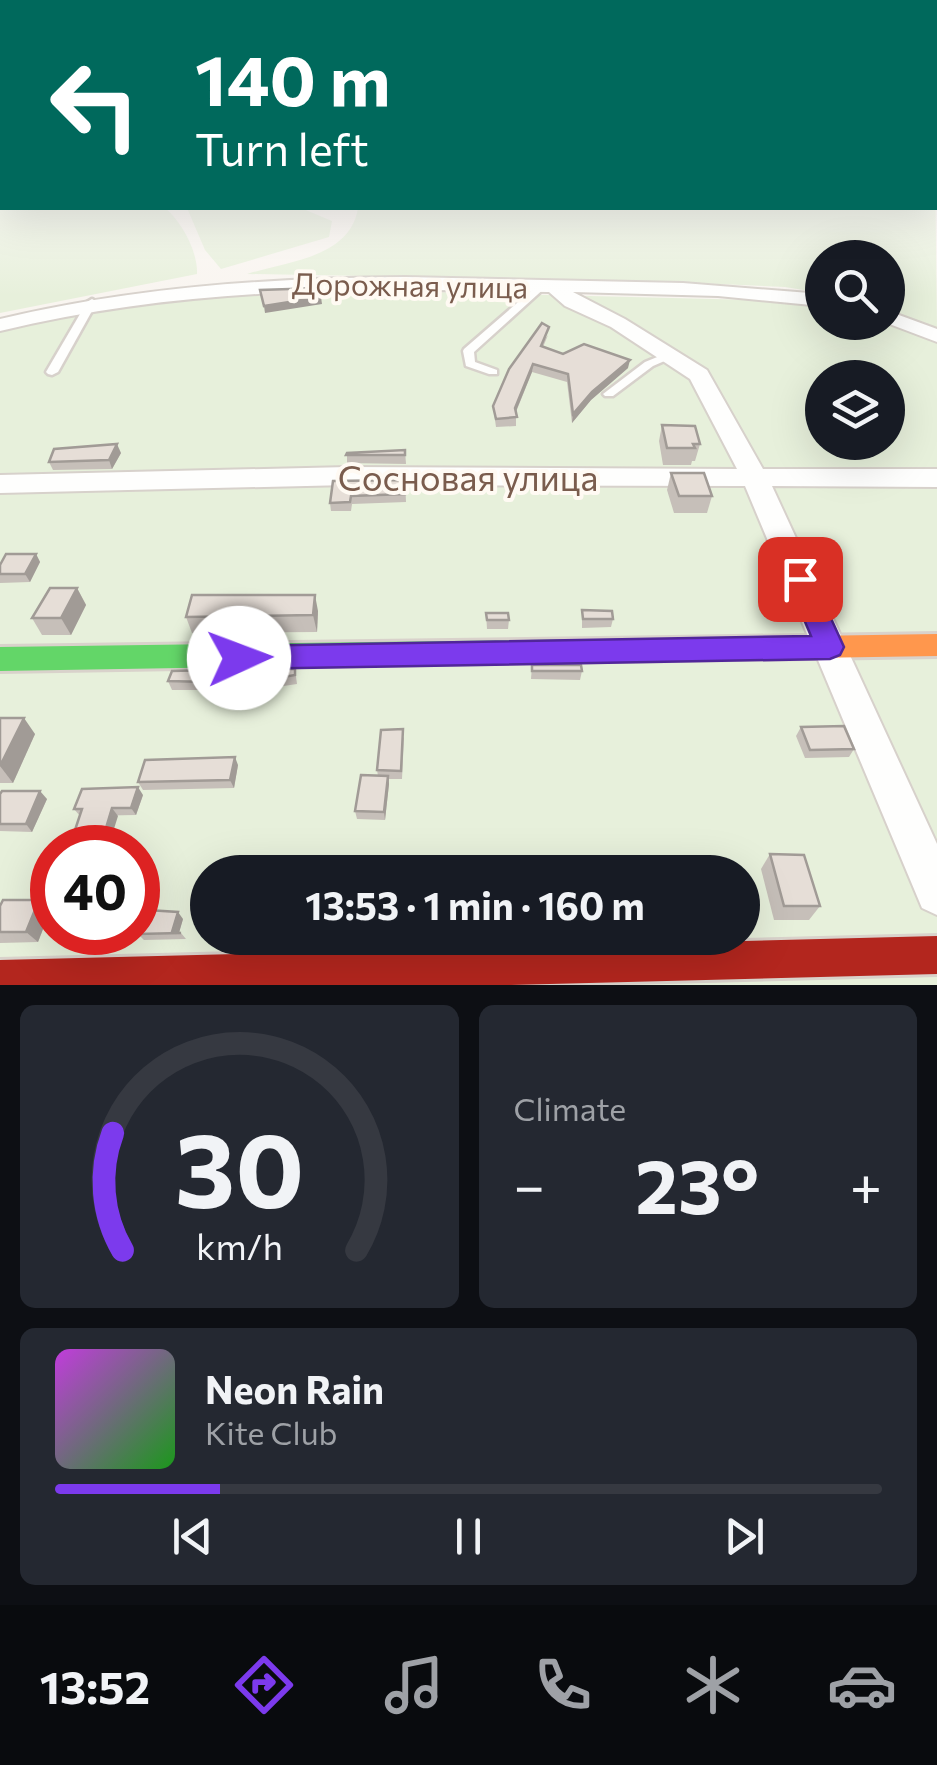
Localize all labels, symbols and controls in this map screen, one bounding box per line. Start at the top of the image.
text: 140 m [195,35,391,120]
icon: left [30,40,160,170]
text: Turn left [195,120,369,175]
map controls [805,240,905,460]
button: search [805,240,905,340]
street label: Дорожная улица [292,263,528,305]
button: layers [805,360,905,460]
street label: Сосновая улица [338,455,598,498]
pin [758,537,843,622]
icon: arrive [773,552,828,607]
position arrow [187,606,291,710]
speed limit sign: 40 [30,825,160,955]
text: 13:53 · 1 min · 160 m [305,881,645,928]
text: Climate [514,1088,626,1128]
text: 30 [174,1102,304,1229]
text: 23° [635,1138,759,1229]
text: − [514,1150,545,1217]
text: + [850,1150,882,1217]
text: km/h [196,1224,283,1267]
text: Neon Rain [205,1365,384,1412]
text: Kite Club [205,1412,337,1452]
icon: previous [165,1509,220,1564]
icon: pause [441,1509,496,1564]
icon: next [717,1509,772,1564]
icon: directions [229,1650,299,1720]
icon: music [379,1650,449,1720]
icon: phone [528,1650,598,1720]
icon: climate [678,1650,748,1720]
icon: car [827,1650,897,1720]
text: 13:52 [40,1658,150,1713]

